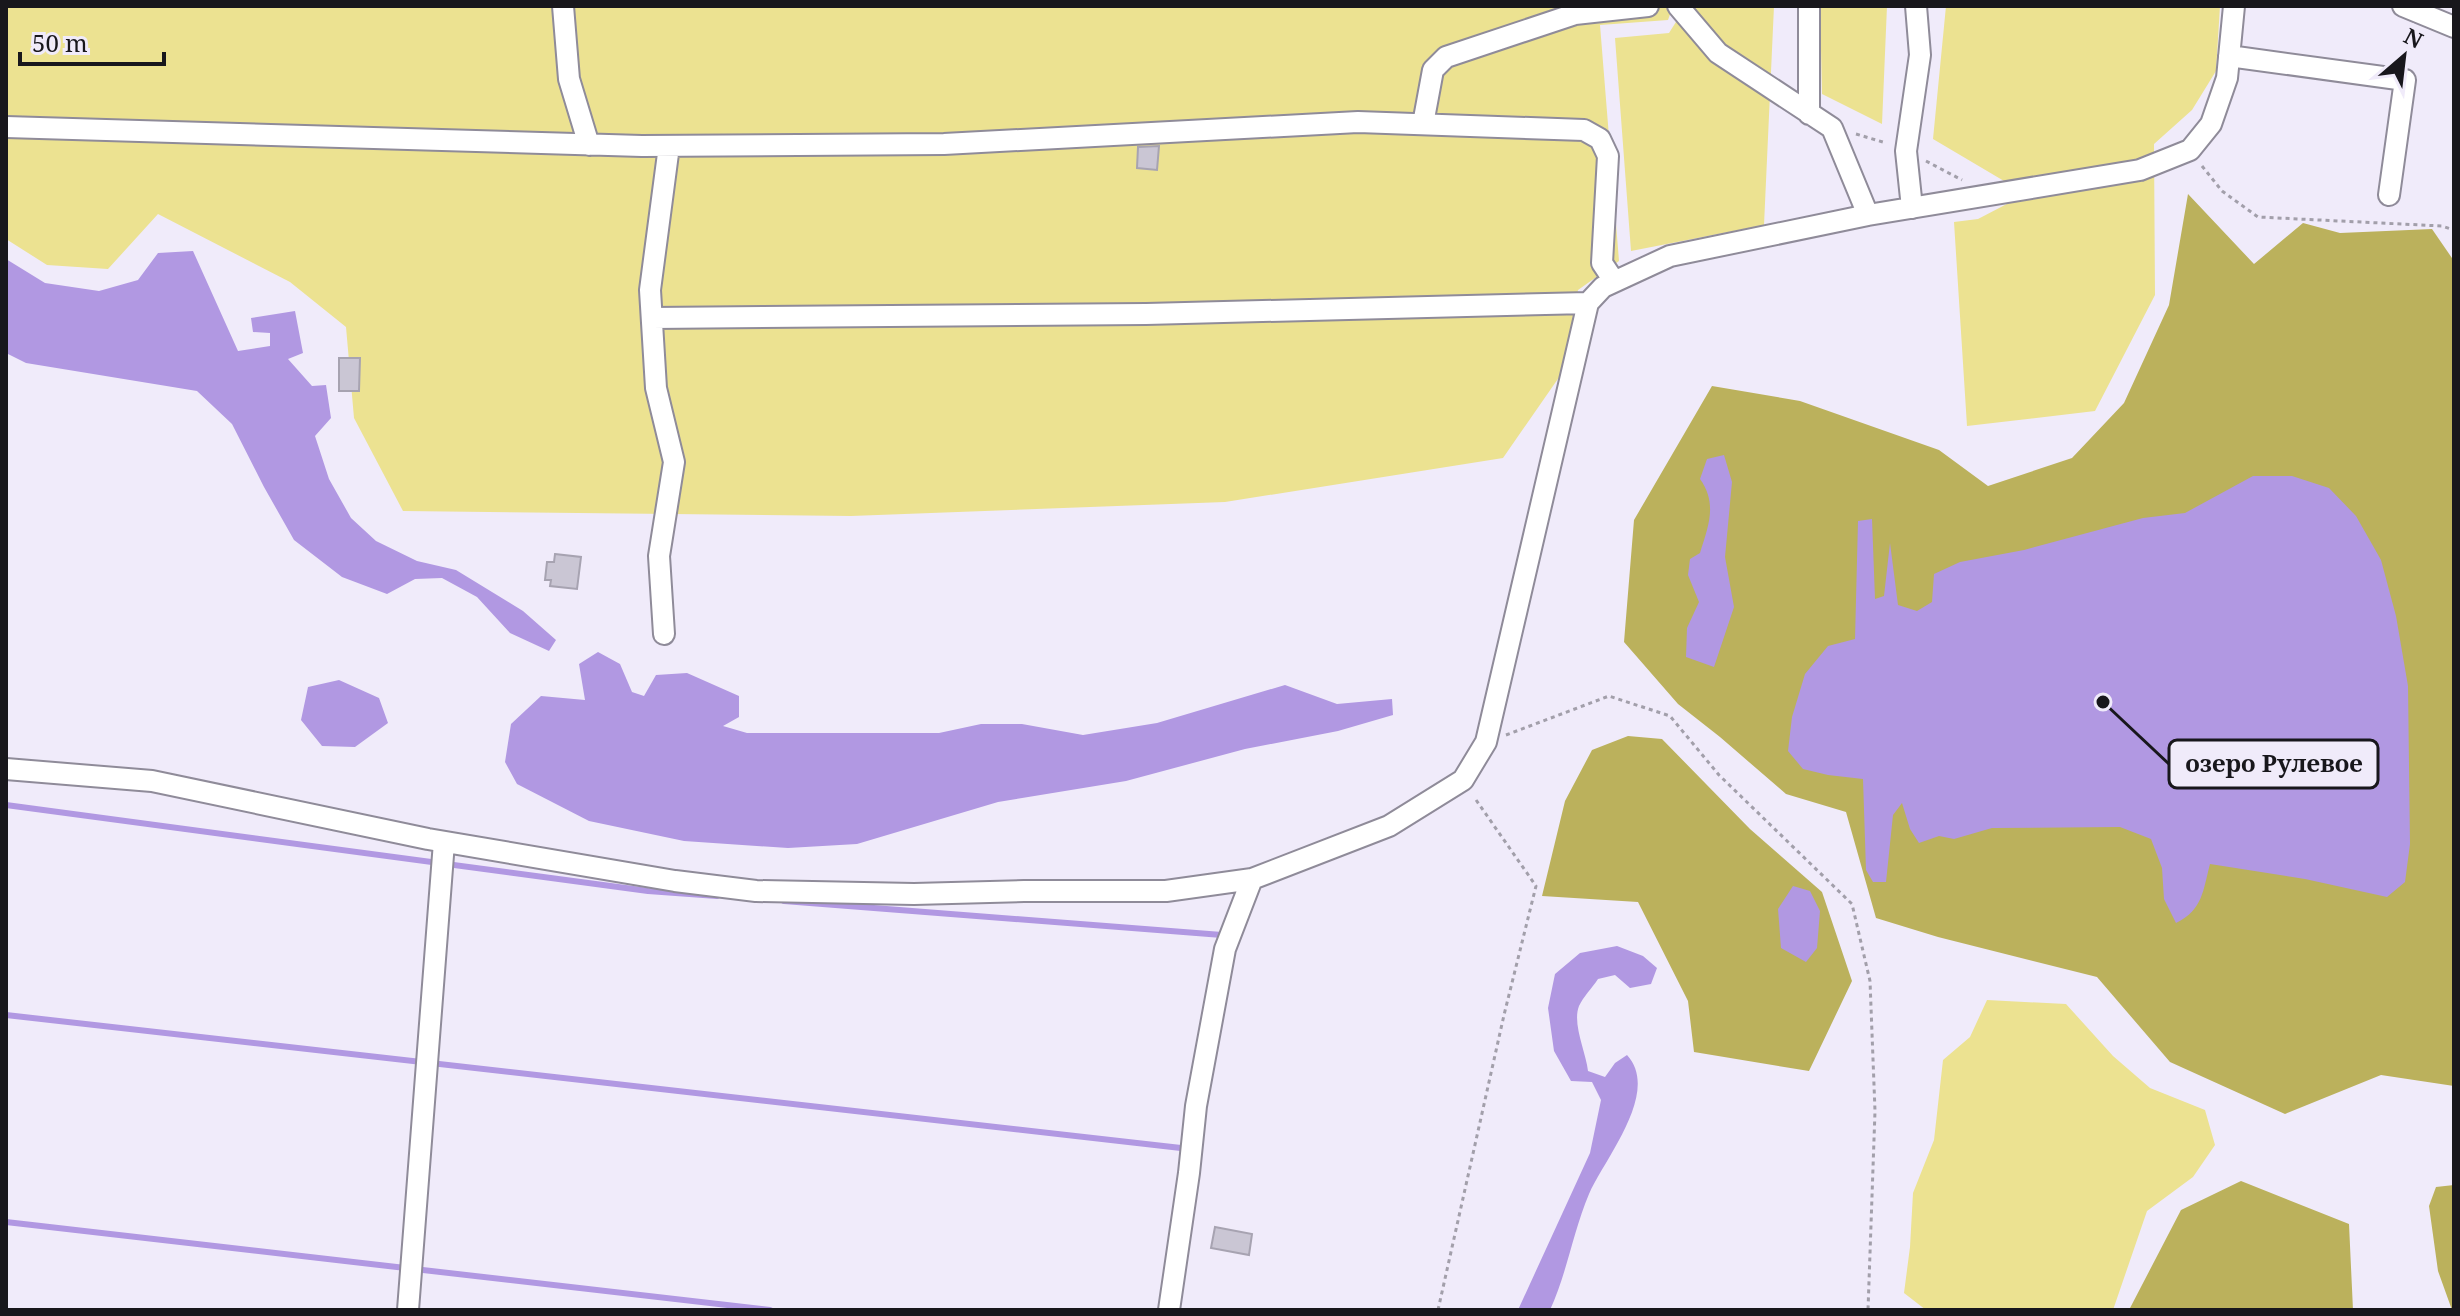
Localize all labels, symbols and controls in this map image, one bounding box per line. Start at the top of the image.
scale bar [20,16,164,66]
north arrow [2364,16,2444,96]
text: N [2399,20,2429,55]
text: 50 m [32,26,88,59]
callout: озеро Рулевое [2169,740,2378,788]
text: озеро Рулевое [2185,746,2363,779]

